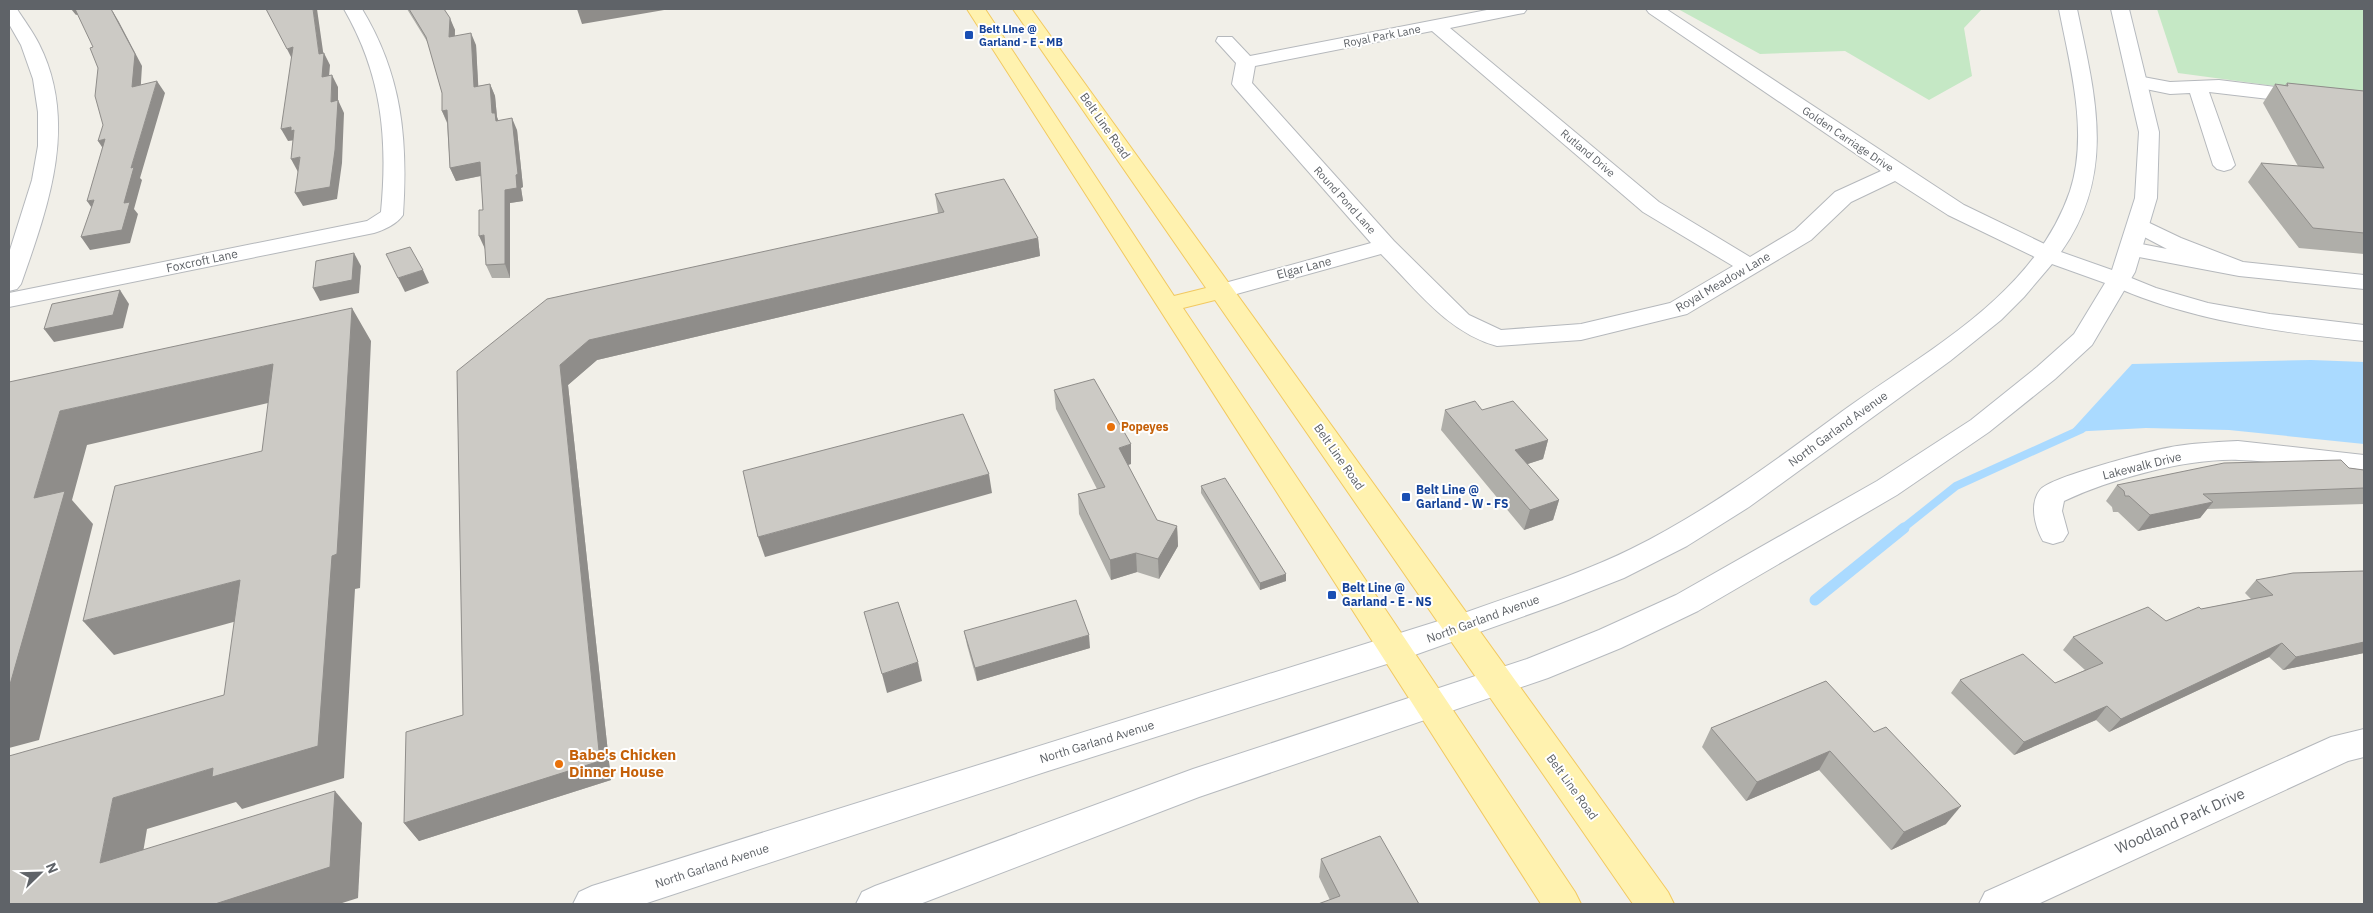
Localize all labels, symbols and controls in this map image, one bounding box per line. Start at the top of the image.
place label: Belt Line @ Garland - E - MB [979,22,1063,49]
street label: Royal Park Lane [1342,22,1422,50]
marker: Belt Line @ Garland - E - MB [963,29,975,41]
street label: Belt Line Road [1077,90,1134,162]
street label: Golden Carriage Drive [1800,103,1896,175]
street label: Rutland Drive [1558,126,1618,180]
street label: Round Pond Lane [1311,163,1379,237]
street label: Foxcroft Lane [165,246,239,275]
street label: Royal Meadow Lane [1673,248,1773,315]
street label: Elgar Lane [1275,253,1333,282]
street label: North Garland Avenue [1785,387,1891,470]
place label: Popeyes [1121,419,1168,434]
marker: Popeyes [1105,421,1117,433]
street label: Belt Line Road [1311,421,1368,493]
street label: Lakewalk Drive [2101,448,2183,483]
place label: Belt Line @ Garland - W - FS [1416,482,1508,511]
marker: Belt Line @ Garland - W - FS [1400,491,1412,503]
place label: Belt Line @ Garland - E - NS [1342,580,1432,609]
marker: Belt Line @ Garland - E - NS [1326,589,1338,601]
street label: North Garland Avenue [1424,591,1542,646]
street label: North Garland Avenue [1038,717,1156,766]
place label: Babe's Chicken Dinner House [569,745,676,781]
street label: Belt Line Road [1544,751,1601,822]
marker: Babe's Chicken Dinner House [553,758,565,770]
street label: Woodland Park Drive [2112,783,2248,858]
street label: North Garland Avenue [653,840,771,891]
north arrow [15,848,65,898]
text: N [42,860,62,876]

